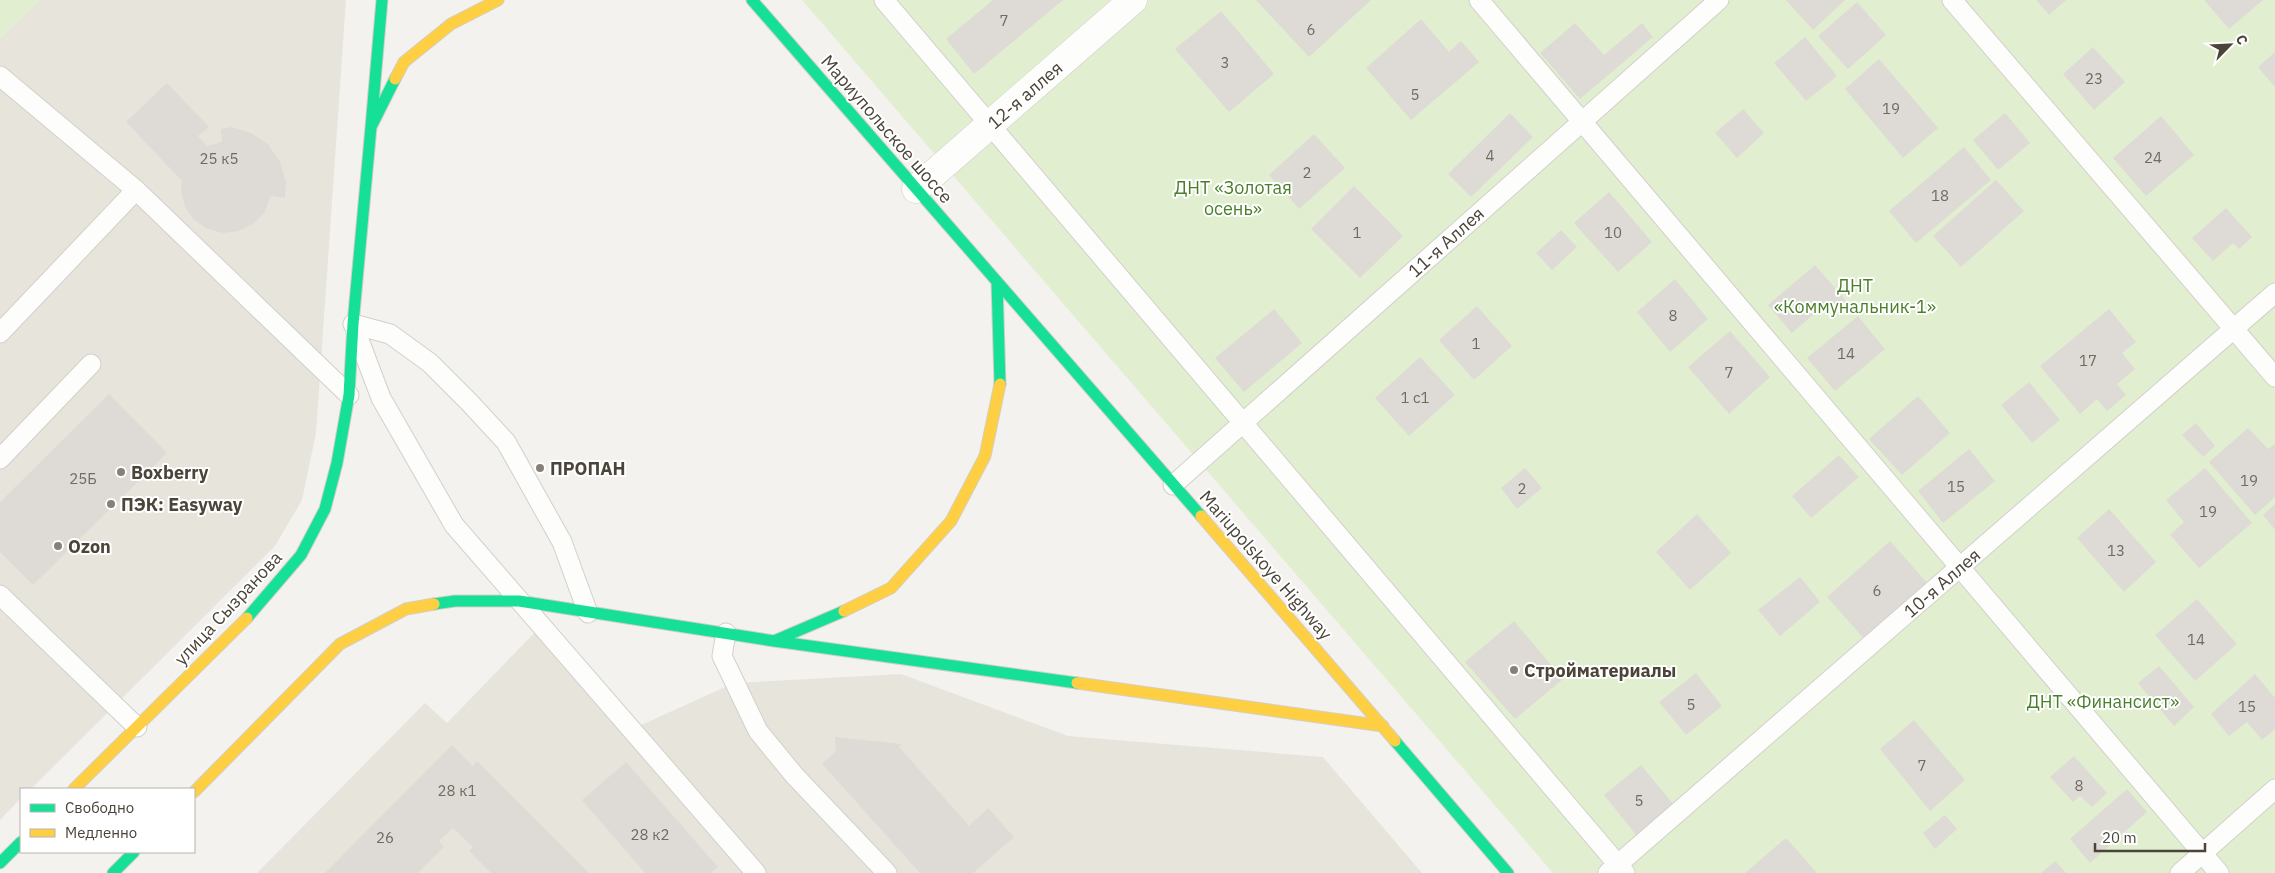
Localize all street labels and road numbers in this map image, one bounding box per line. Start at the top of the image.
street label: Мариупольское шоссе [816,50,958,208]
street label: 12-я аллея [983,56,1067,134]
street label: 11-я Аллея [1403,202,1489,282]
street label: Mariupolskoye Highway [1195,485,1337,645]
street label: 10-я Аллея [1899,543,1985,623]
street label: улица Сызранова [169,546,287,670]

